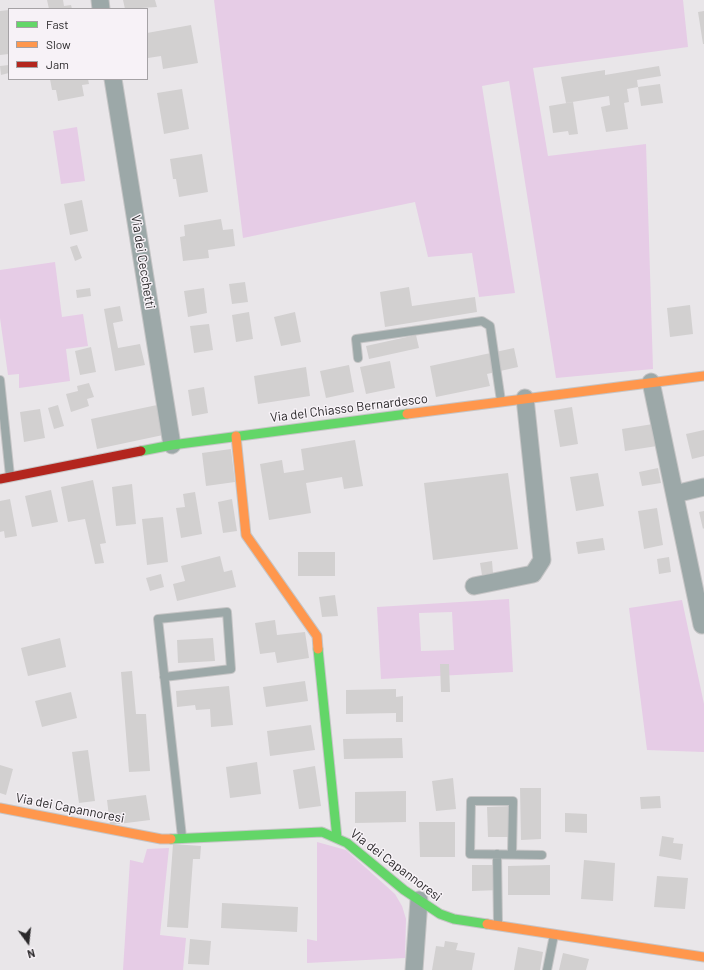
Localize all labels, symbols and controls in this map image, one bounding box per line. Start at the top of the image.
legend [8,8,148,80]
text: Fast [46,17,69,31]
text: Slow [46,37,71,51]
text: Jam [46,57,69,71]
street label: Via dei Cecchetti [128,214,158,310]
street label: Via del Chiasso Bernardesco [269,391,429,425]
street label: Via dei Capannoresi [14,790,126,826]
street label: Via dei Capannoresi [347,826,445,904]
north arrow [8,922,48,962]
text: N [26,947,36,961]

